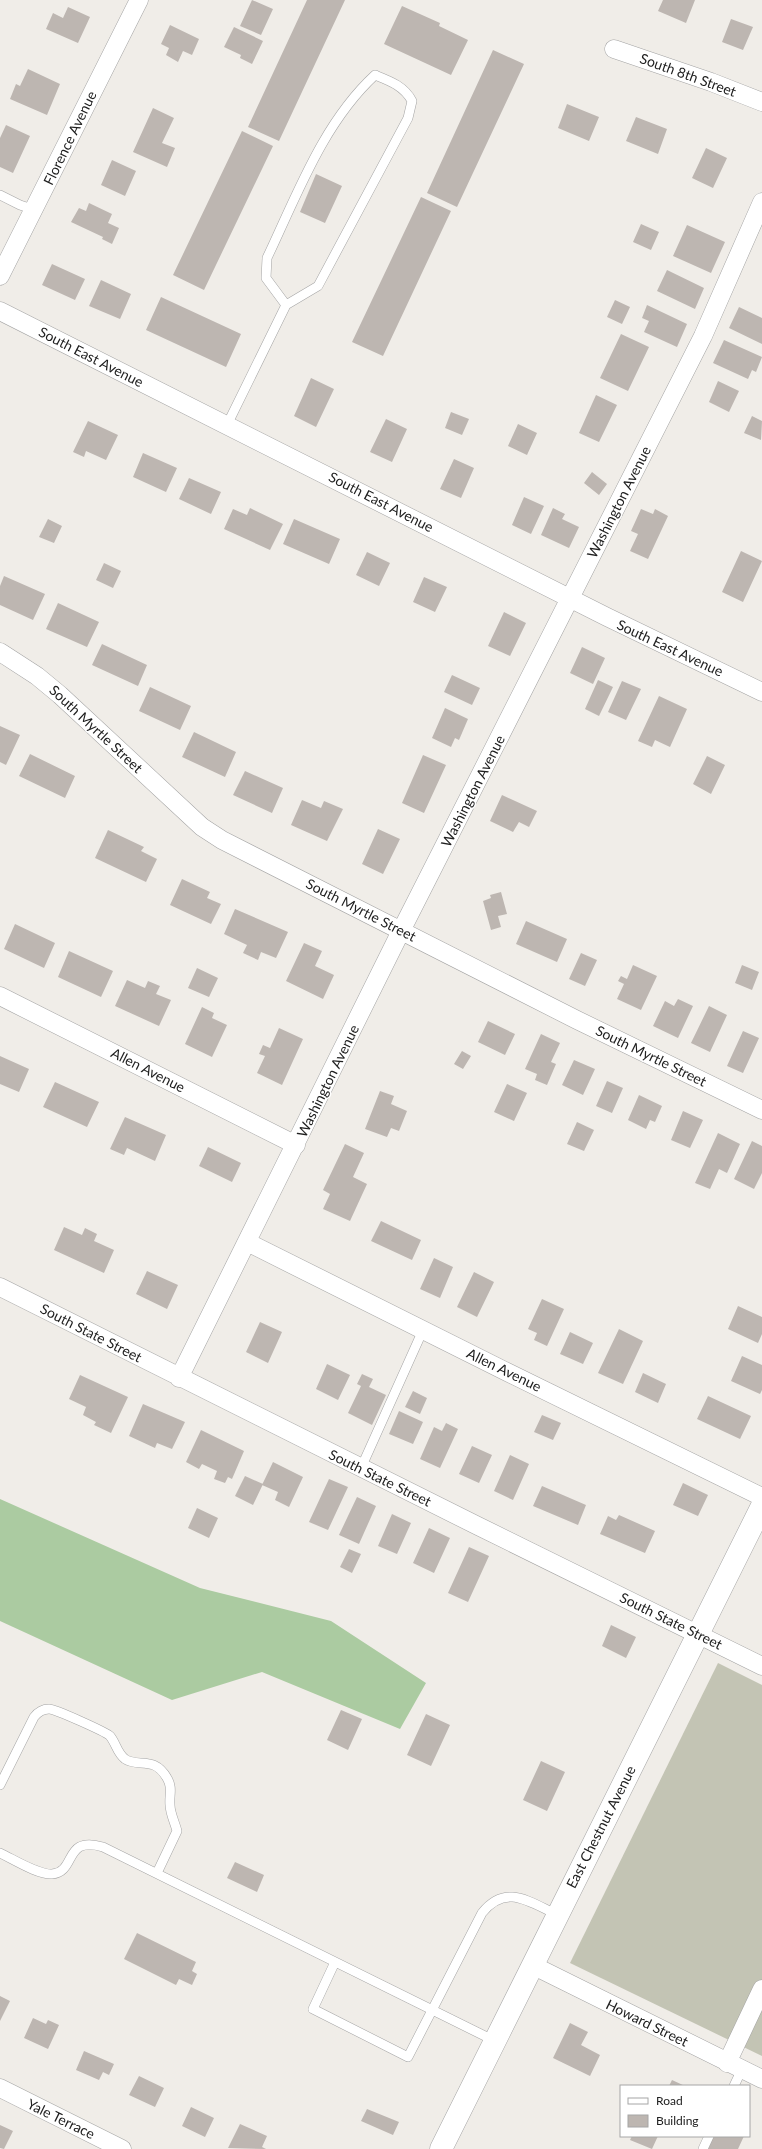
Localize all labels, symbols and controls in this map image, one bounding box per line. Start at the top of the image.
street label: South 8th Street [638,49,739,100]
street label: Florence Avenue [39,88,100,188]
street label: South East Avenue [36,323,146,390]
street label: Washington Avenue [583,443,654,561]
street label: South East Avenue [326,468,436,535]
street label: South East Avenue [614,615,726,680]
street label: South Myrtle Street [46,681,146,776]
street label: Washington Avenue [437,732,508,850]
street label: South Myrtle Street [303,875,419,945]
street label: South Myrtle Street [593,1021,709,1090]
street label: Washington Avenue [293,1022,362,1140]
street label: Allen Avenue [108,1044,188,1095]
street label: South State Street [38,1300,145,1365]
street label: Allen Avenue [464,1344,544,1395]
street label: South State Street [326,1445,434,1510]
street label: South State Street [617,1588,725,1653]
street label: East Chestnut Avenue [562,1763,639,1891]
street label: Howard Street [603,1995,691,2050]
legend [620,2085,750,2137]
text: Road [656,2093,683,2108]
street label: Yale Terrace [25,2095,98,2142]
text: Building [656,2113,699,2128]

